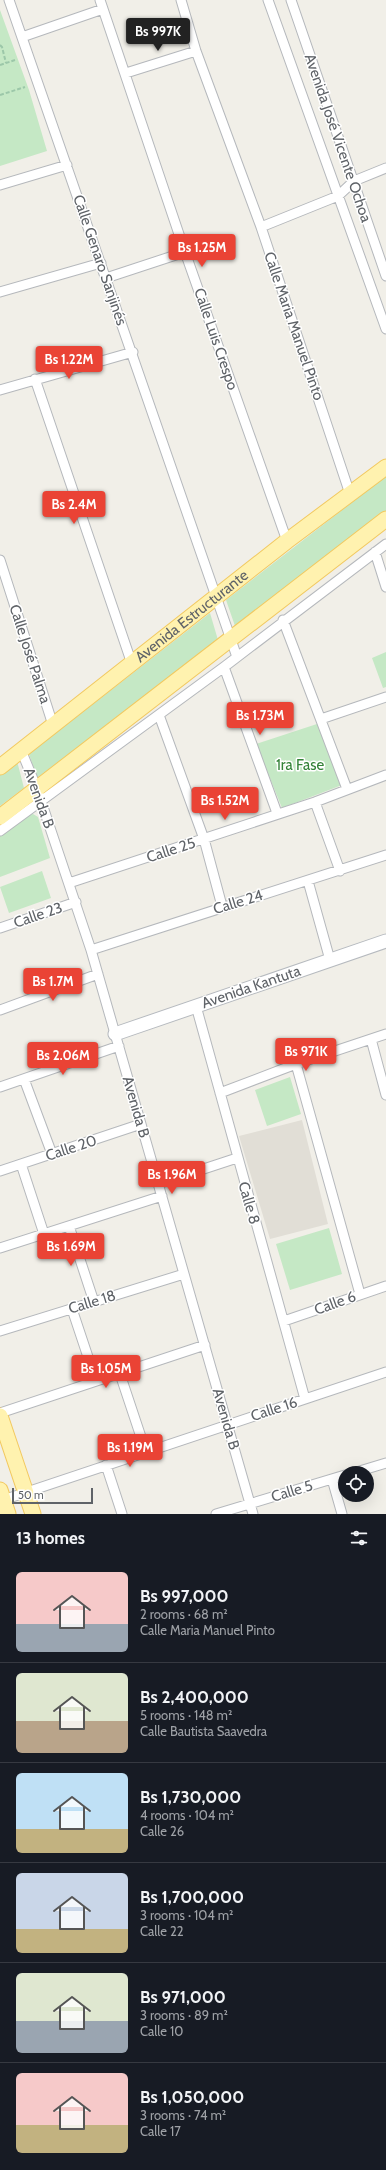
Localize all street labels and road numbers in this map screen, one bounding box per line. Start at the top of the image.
street label: Avenida José Vicente Ochoa [301,51,376,225]
street label: Calle Genaro Sanjinés [69,192,131,328]
street label: Calle Maria Manuel Pinto [260,250,328,402]
street label: Calle Luis Crespo [190,286,242,392]
street label: Avenida Estructurante [132,566,252,666]
street label: Calle José Palma [6,602,55,707]
street label: Avenida B [20,765,58,831]
street label: Calle 25 [144,834,198,866]
street label: Calle 24 [211,886,265,918]
street label: Calle 23 [11,898,65,932]
street label: Avenida Kantuta [199,961,303,1012]
street label: Avenida B [119,1074,153,1140]
street label: Calle 20 [43,1131,99,1165]
street label: Calle 8 [234,1180,264,1226]
street label: Calle 18 [66,1286,118,1318]
street label: Calle 6 [312,1287,358,1319]
street label: Avenida B [209,1386,243,1452]
street label: Calle 16 [248,1393,300,1425]
street label: Calle 5 [269,1476,315,1506]

